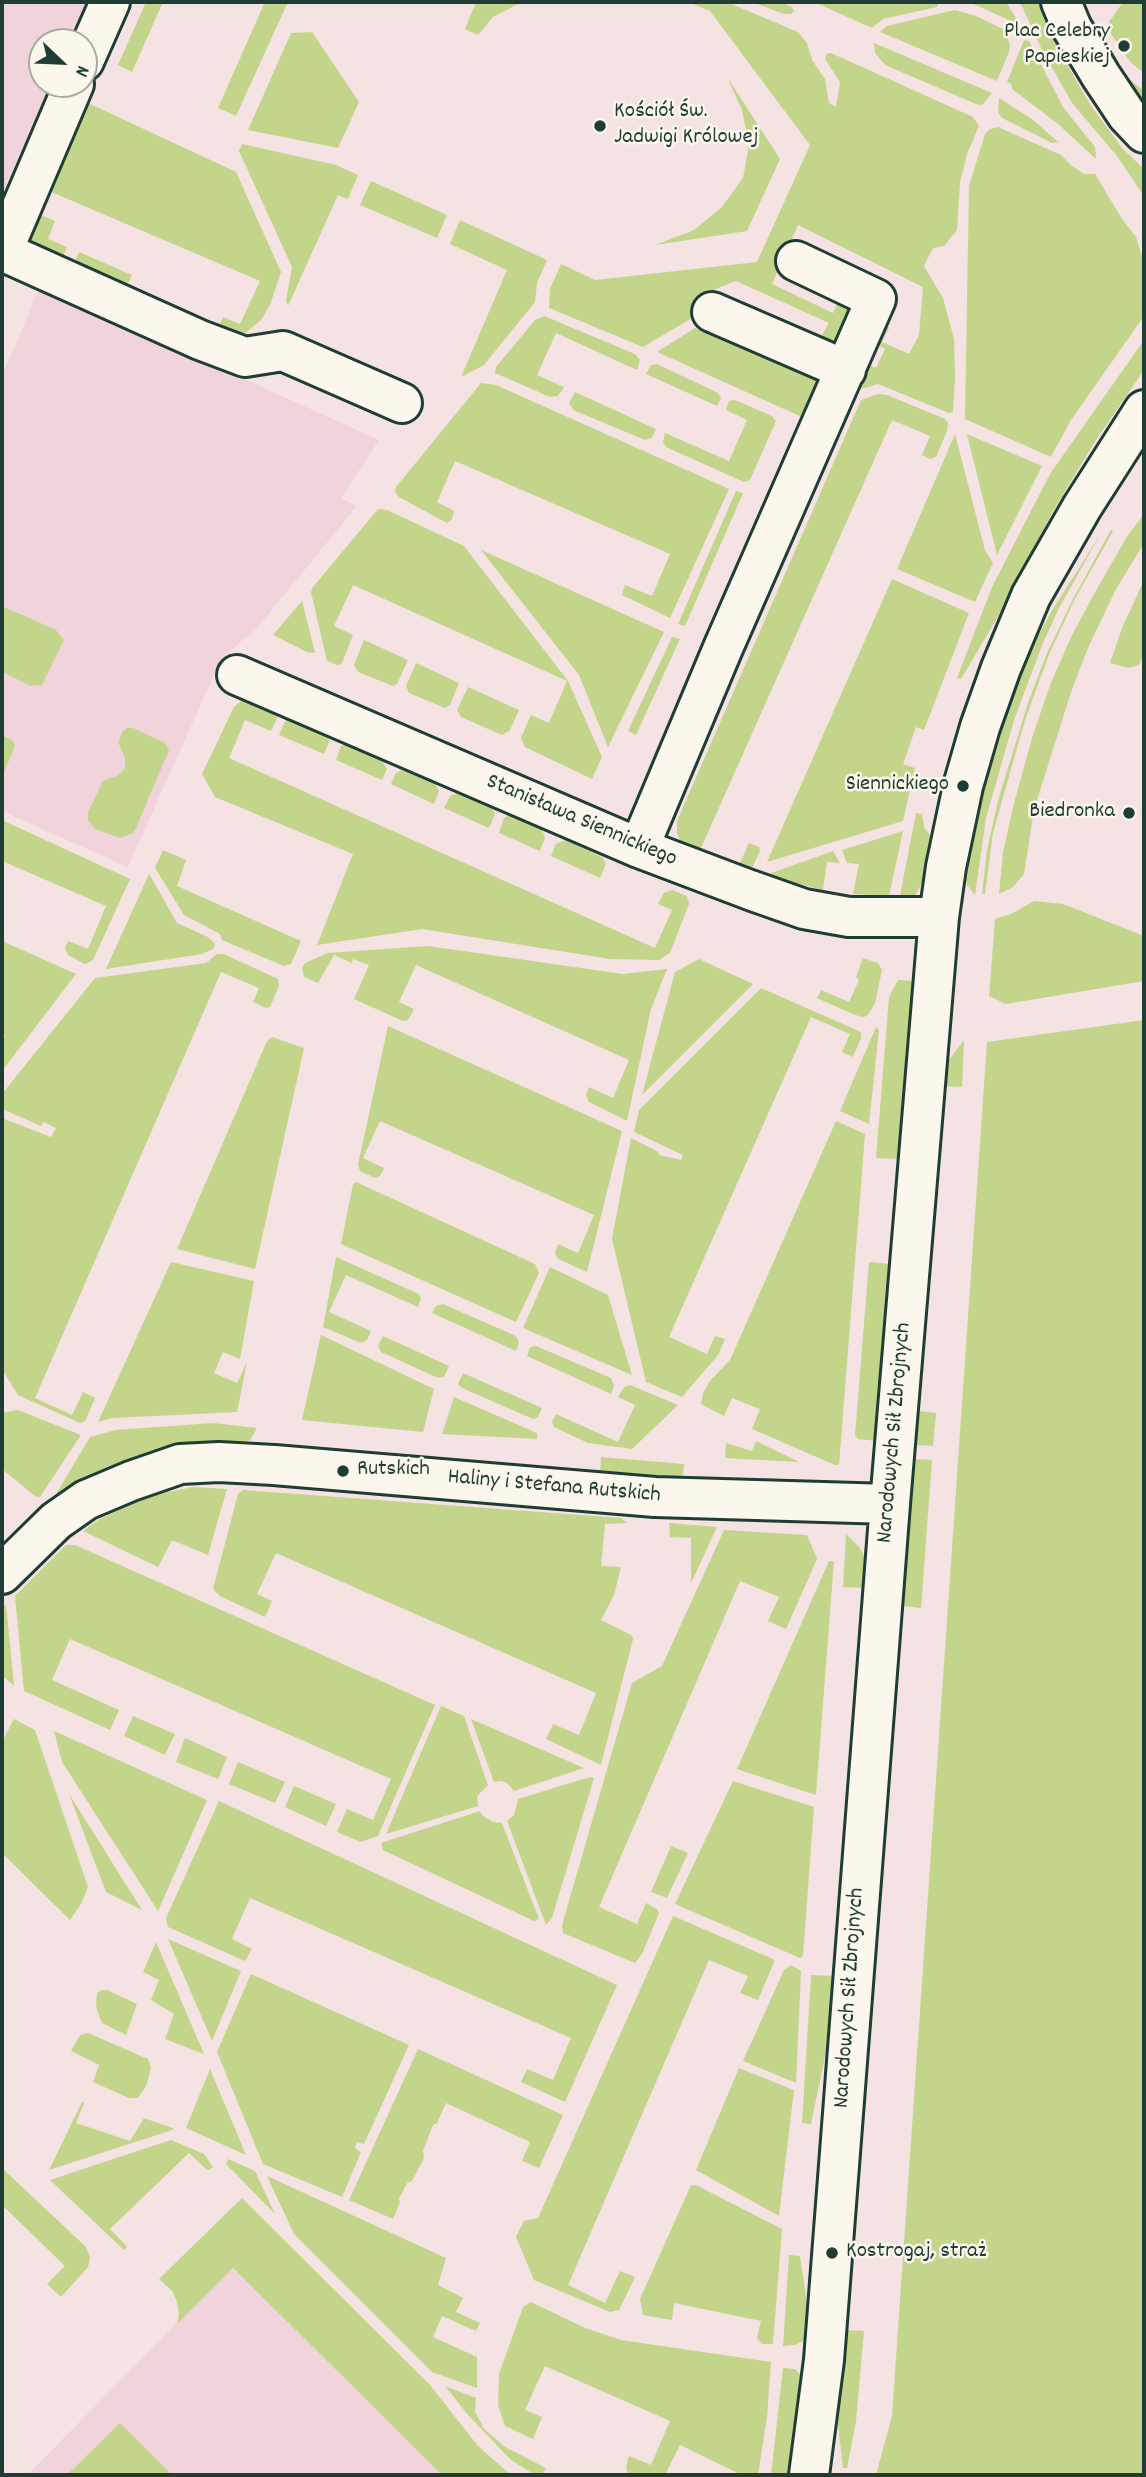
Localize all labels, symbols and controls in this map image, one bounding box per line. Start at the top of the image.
place label: Plac Celebry Papieskiej [1004,19,1110,73]
north arrow [28,28,98,98]
marker: Plac Celebry Papieskiej [1116,38,1132,54]
text: N [67,61,95,80]
place label: Kościół Św. Jadwigi Królowej [614,99,759,153]
marker: Kościół Św. Jadwigi Królowej [592,118,608,134]
street label: Stanisława Siennickiego [481,769,681,875]
place label: Siennickiego [846,772,949,800]
marker: Siennickiego [955,778,971,794]
place label: Biedronka [1029,799,1115,827]
marker: Biedronka [1121,805,1137,821]
street label: Narodowych Sił Zbrojnych [873,1322,919,1544]
place label: Rutskich [357,1457,430,1485]
marker: Rutskich [335,1463,351,1479]
street label: Haliny i Stefana Rutskich [446,1465,662,1511]
street label: Narodowych Sił Zbrojnych [830,1887,872,2109]
place label: Kostrogaj, straż [846,2239,987,2267]
marker: Kostrogaj, straż [824,2245,840,2261]

